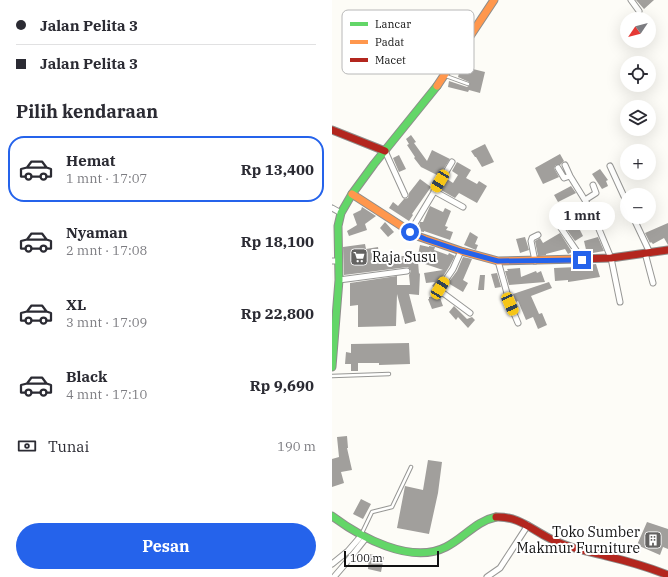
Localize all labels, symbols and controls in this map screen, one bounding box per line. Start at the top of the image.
legend [342,10,474,74]
north arrow [620,12,656,48]
map controls [620,12,656,224]
text: Jalan Pelita 3 [40,16,138,35]
text: Lancar [375,17,411,31]
text: Padat [375,35,404,49]
text: Macet [375,53,406,67]
text: Jalan Pelita 3 [40,54,138,73]
button: locate [620,56,656,92]
text: Pilih kendaraan [16,100,158,123]
button: layers [620,100,656,136]
button: + [620,144,656,180]
icon: car [18,151,54,187]
text: Hemat [66,151,115,170]
text: Rp 13,400 [241,160,314,179]
car [429,168,451,194]
text: 1 mnt · 17:07 [66,170,147,187]
button: − [620,188,656,224]
callout: 1 mnt [549,202,615,230]
text: 1 mnt [564,207,600,224]
icon: car [18,223,54,259]
text: Nyaman [66,223,128,242]
route start [401,223,419,241]
text: Rp 18,100 [241,232,314,251]
text: 2 mnt · 17:08 [66,242,147,259]
supermarket icon: Raja Susu [349,247,369,267]
place label: Raja Susu [372,248,437,266]
route end [573,251,591,269]
car [429,275,451,301]
car [500,291,520,317]
icon: car [18,295,54,331]
text: XL [66,295,86,314]
text: Rp 22,800 [241,304,314,323]
text: 3 mnt · 17:09 [66,314,147,331]
icon: car [18,367,54,403]
text: Black [66,367,107,386]
text: Rp 9,690 [250,376,314,395]
text: 4 mnt · 17:10 [66,386,147,403]
icon: cash [16,435,38,457]
text: Tunai [48,437,89,456]
text: 190 m [277,438,316,455]
button: Pesan [16,523,316,569]
place label: Toko Sumber Makmur Furniture [517,523,641,557]
building icon: Toko Sumber Makmur Furniture [643,530,663,550]
scale bar [344,549,439,568]
text: 100 m [350,551,383,565]

